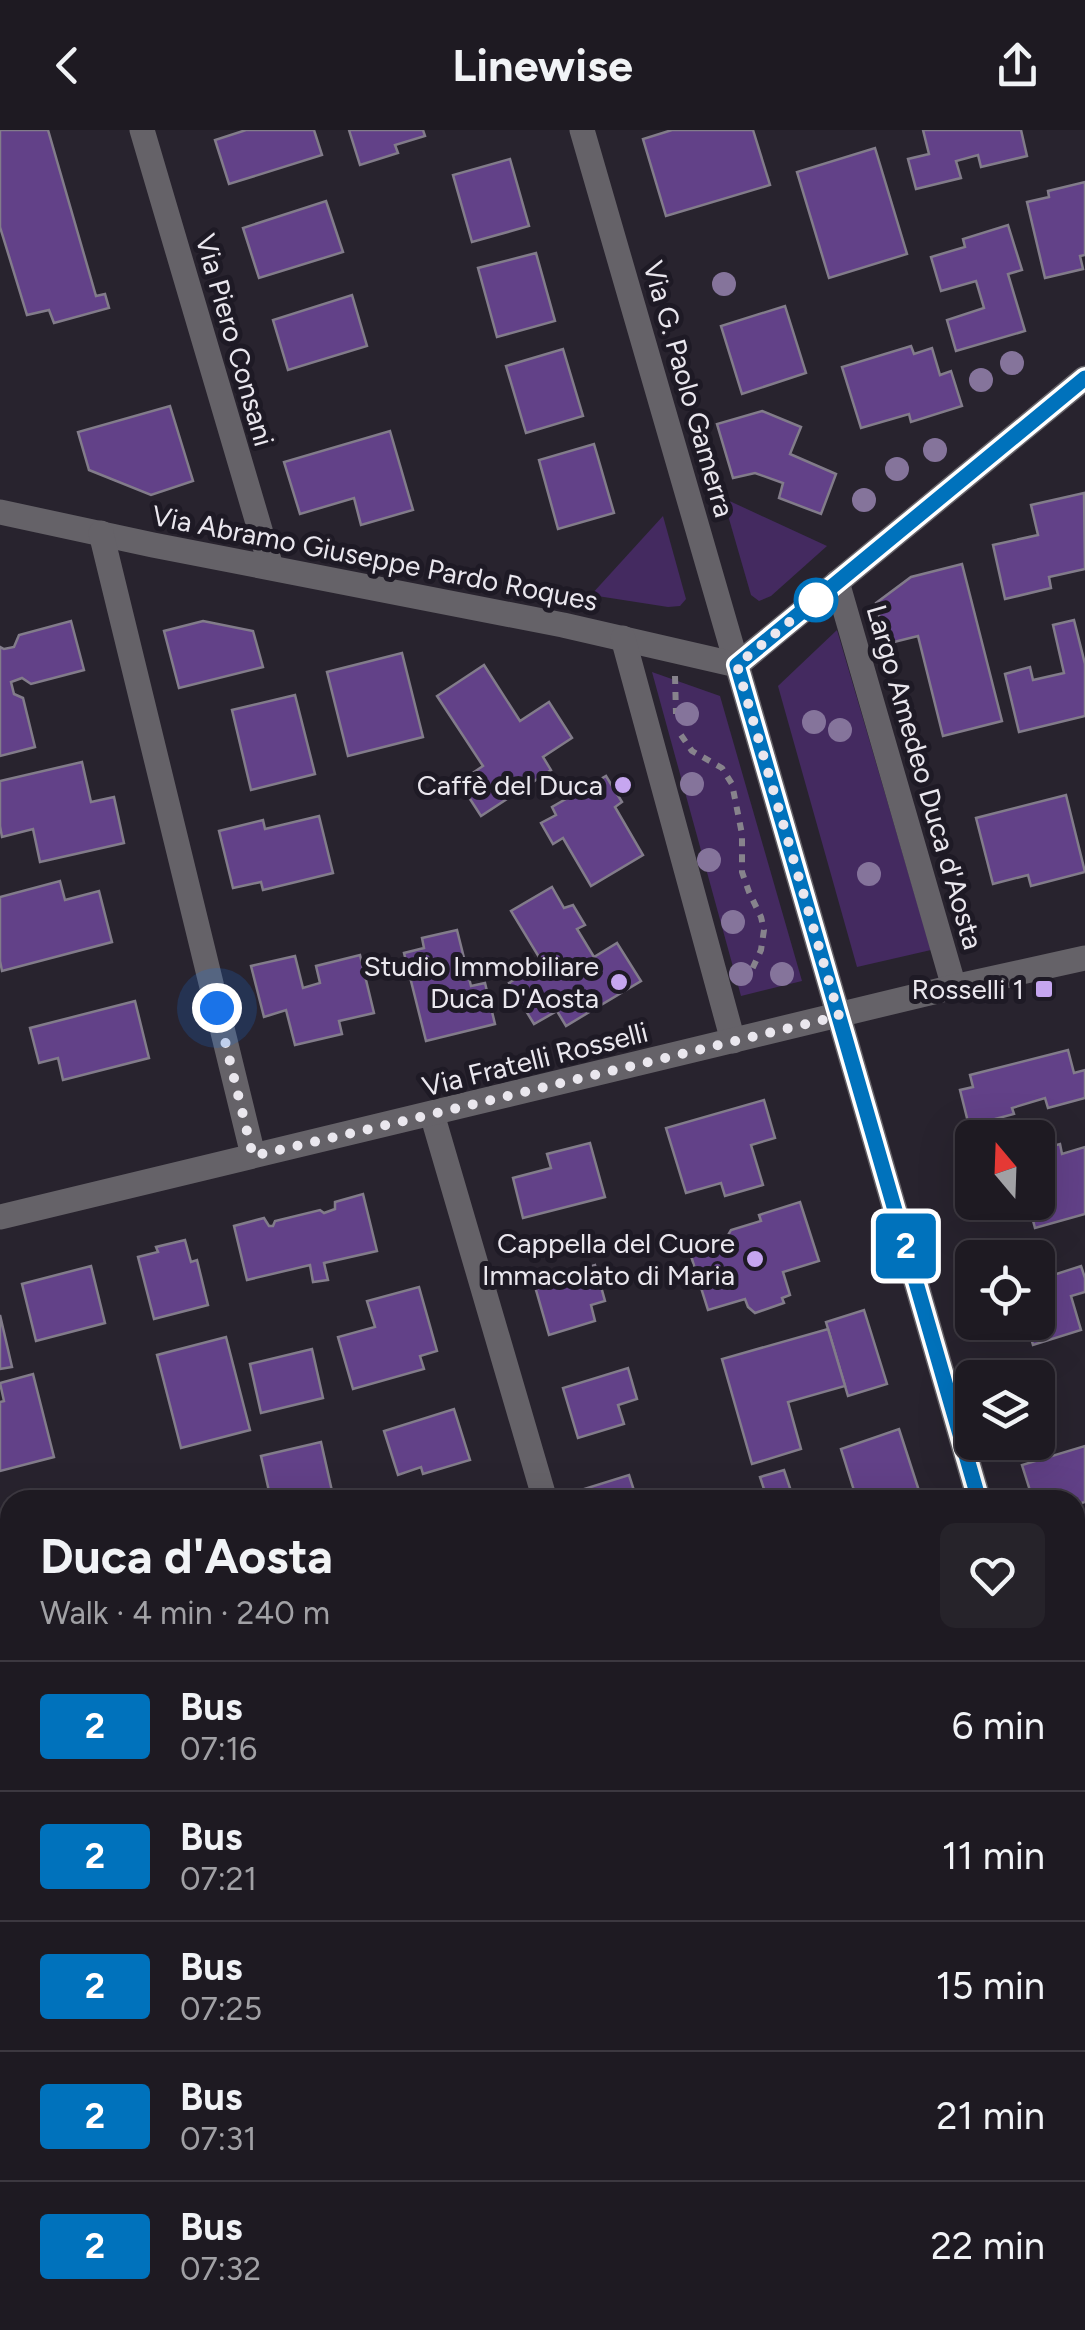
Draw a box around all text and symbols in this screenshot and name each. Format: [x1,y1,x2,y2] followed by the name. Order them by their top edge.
[40,38,95,93] icon: back
[452,38,633,92] text: Linewise
[990,38,1045,93] icon: share
[188,230,282,450] street label: Via Piero Consani
[636,257,742,521] street label: Via G. Paolo Gamerra
[149,498,601,618] street label: Via Abramo Giuseppe Pardo Roques
[795,579,837,621] unlabelled marker
[859,601,991,953] street label: Largo Amedeo Duca d'Aosta
[417,768,603,802] place label: Caffè del Duca
[612,774,634,796] marker: Caffè del Duca
[363,949,599,1015] place label: Studio Immobiliare Duca D'Aosta
[608,971,630,993] marker: Studio Immobiliare Duca D'Aosta
[912,972,1024,1006] place label: Rosselli 1
[1033,978,1055,1000] marker: Rosselli 1
[192,983,242,1033] your location
[419,1015,651,1103] street label: Via Fratelli Rosselli
[955,1120,1055,1220] north arrow
[955,1120,1055,1460] map controls
[874,1214,938,1278] line badge: 2
[896,1225,916,1267] text: 2
[482,1226,735,1292] place label: Cappella del Cuore Immacolato di Maria
[955,1240,1055,1340] button: locate
[744,1248,766,1270] marker: Cappella del Cuore Immacolato di Maria
[955,1360,1055,1460] button: layers
[940,1523,1045,1628] button: heart
[40,1527,333,1585] text: Duca d'Aosta
[40,1594,330,1632] text: Walk · 4 min · 240 m
[180,1684,243,1730] text: Bus
[952,1703,1045,1749] text: 6 min
[85,1705,105,1747] text: 2
[180,1730,257,1768] text: 07:16
[180,1814,243,1860] text: Bus
[942,1833,1045,1879] text: 11 min
[85,1835,105,1877] text: 2
[180,1860,257,1898] text: 07:21
[180,1944,243,1990] text: Bus
[936,1963,1045,2009] text: 15 min
[85,1965,105,2007] text: 2
[180,1990,262,2028] text: 07:25
[180,2074,243,2120] text: Bus
[936,2093,1045,2139] text: 21 min
[85,2095,105,2137] text: 2
[180,2120,256,2158] text: 07:31
[180,2204,243,2250] text: Bus
[931,2223,1045,2269] text: 22 min
[85,2225,105,2267] text: 2
[180,2250,261,2288] text: 07:32

